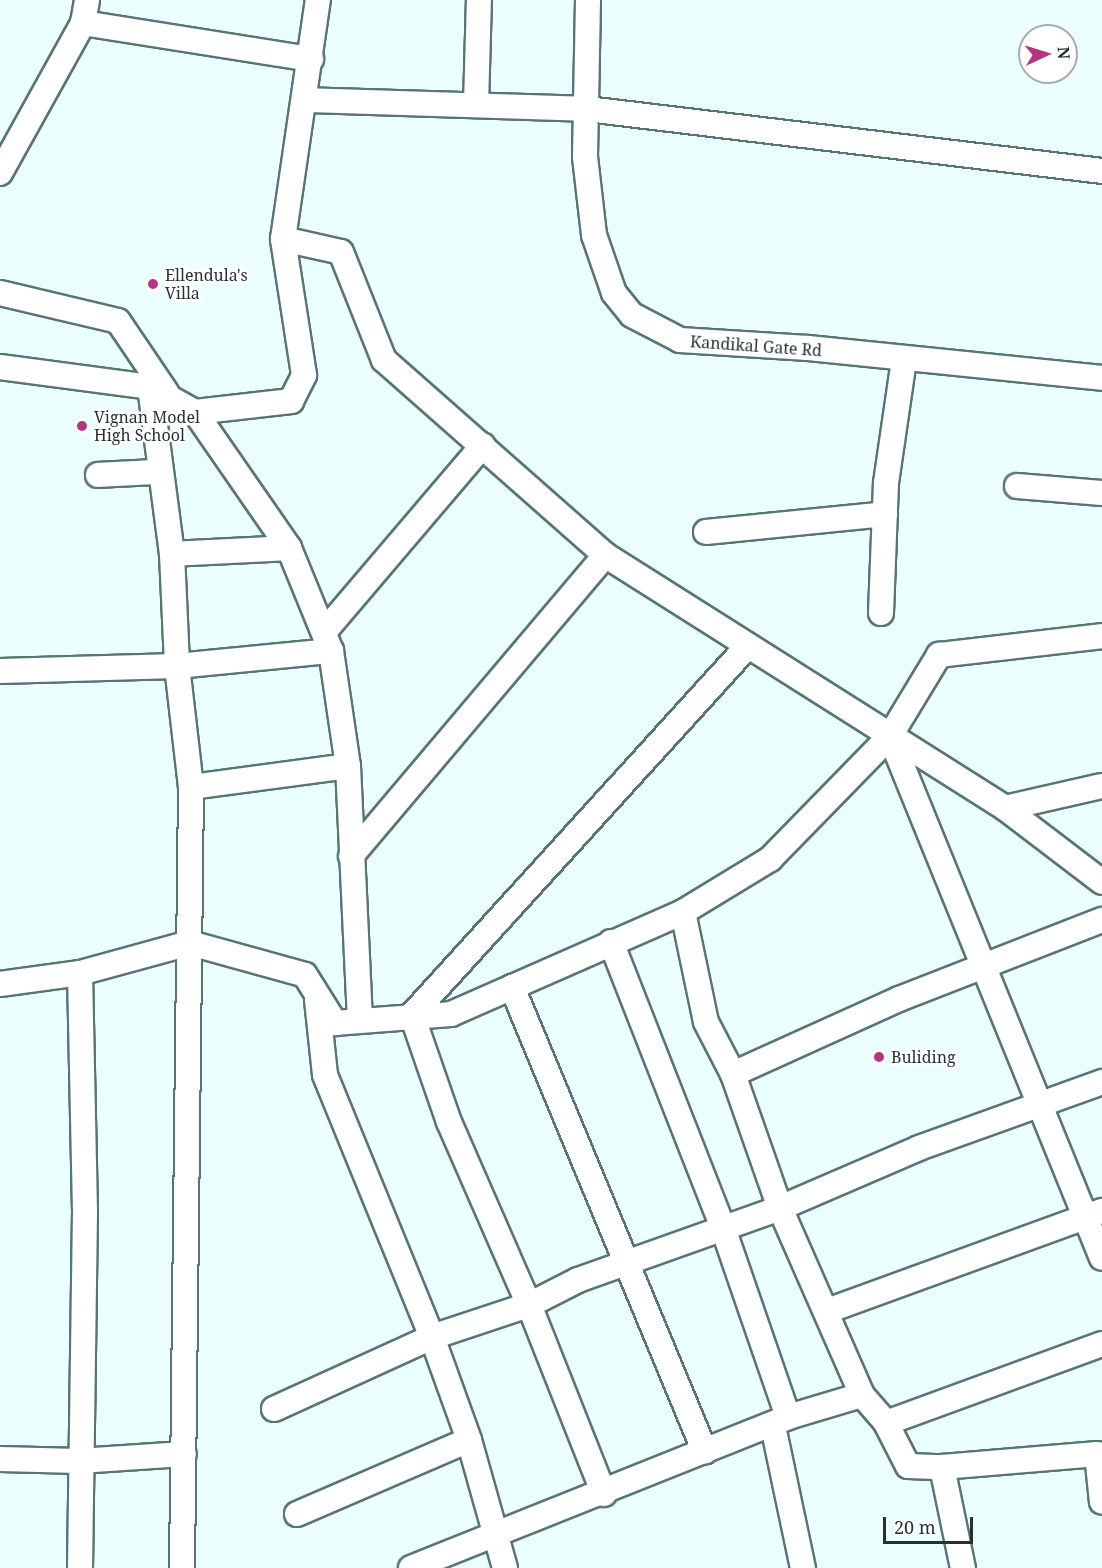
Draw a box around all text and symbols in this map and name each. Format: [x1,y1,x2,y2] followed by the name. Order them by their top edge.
[1018,24,1078,84] north arrow
[1053,46,1075,60] text: N
[165,265,248,303] place label: Ellendula's Villa
[146,277,160,291] marker: Ellendula's Villa
[689,332,823,360] street label: Kandikal Gate Rd
[94,407,200,445] place label: Vignan Model High School
[75,419,89,433] marker: Vignan Model High School
[891,1047,956,1067] place label: Buliding
[872,1050,886,1064] marker: Buliding
[886,1505,976,1543] scale bar
[894,1515,936,1539] text: 20 m

